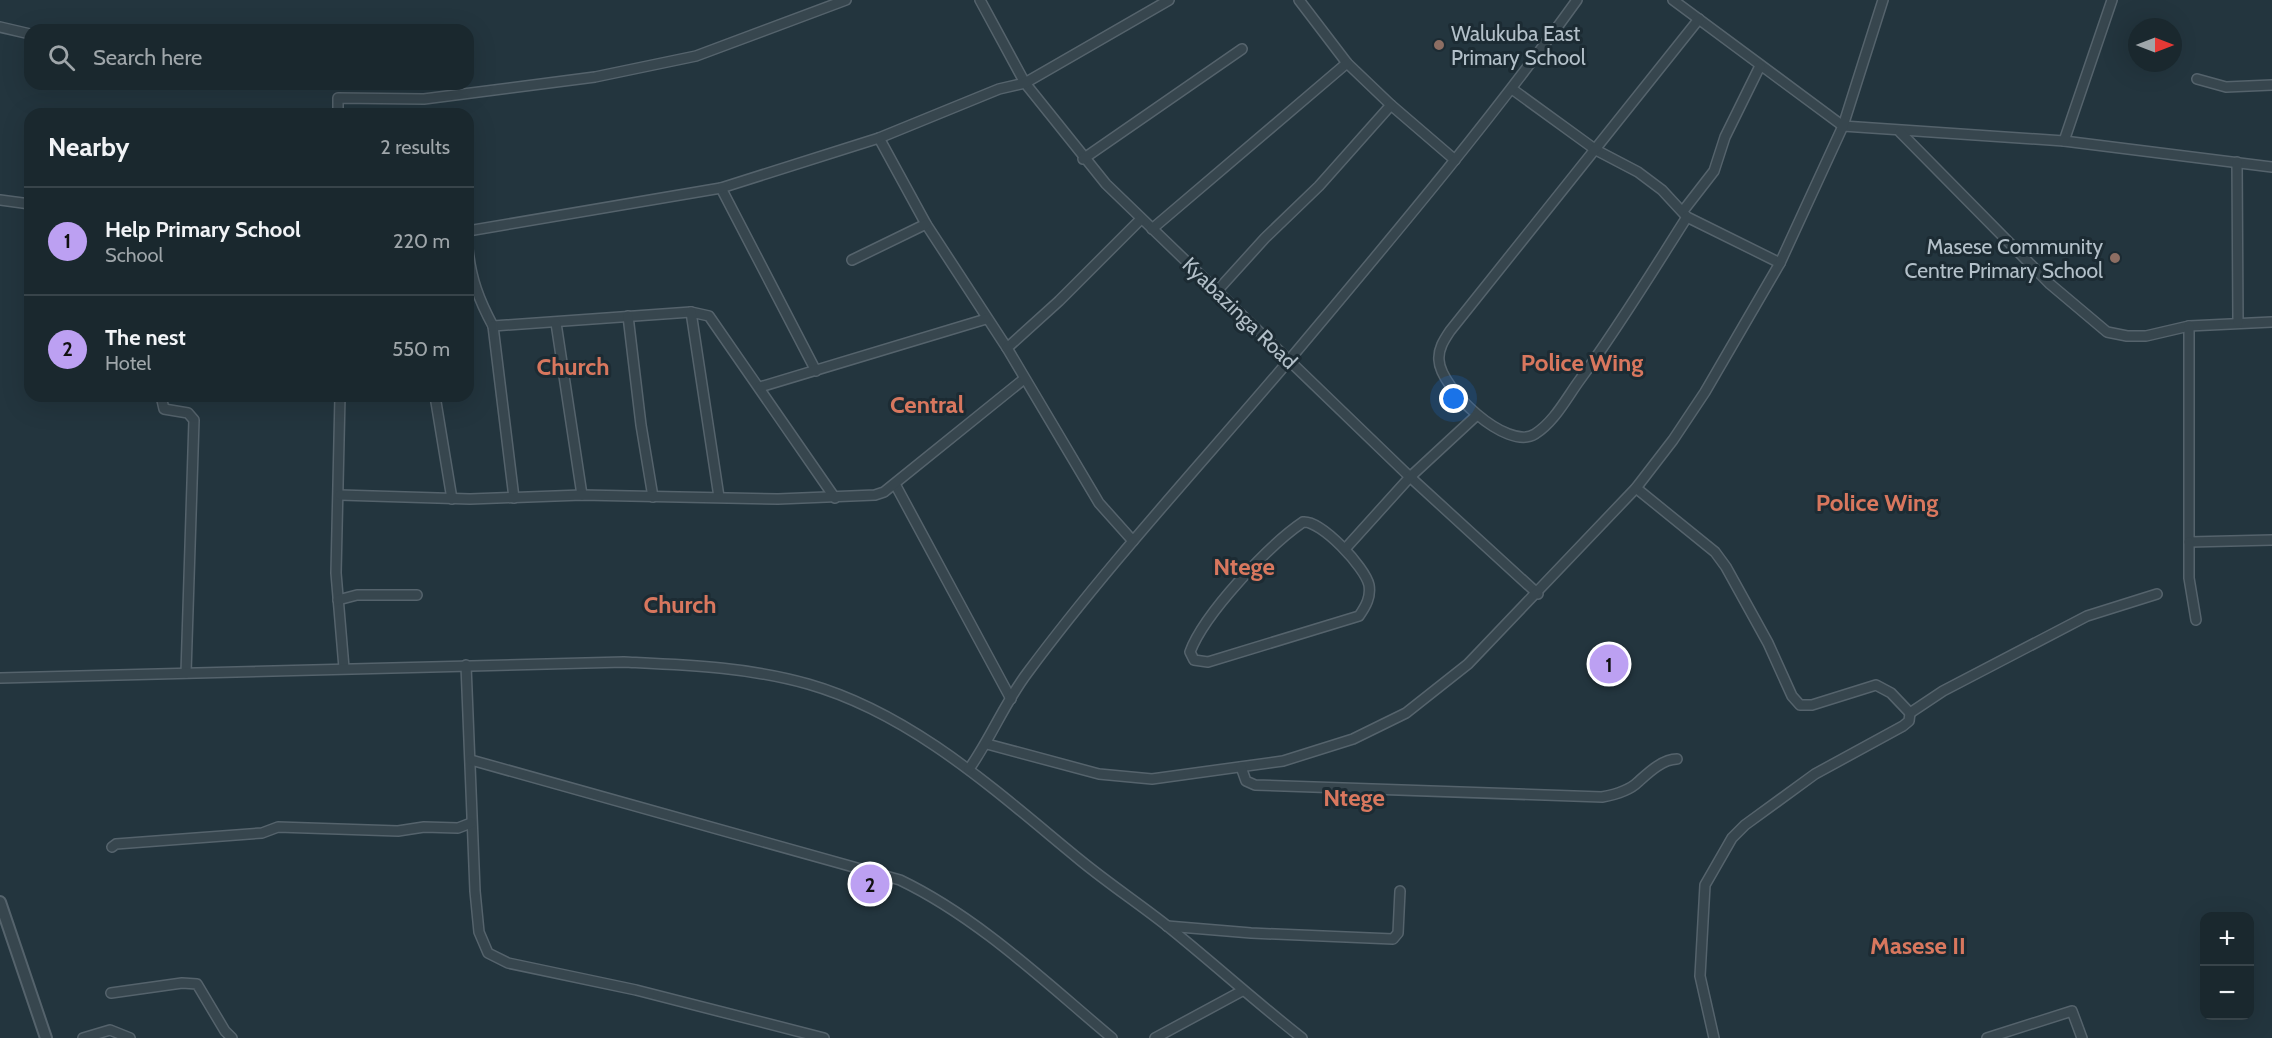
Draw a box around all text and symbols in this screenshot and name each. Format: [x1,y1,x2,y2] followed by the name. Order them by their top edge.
[2128,18,2182,72] north arrow
[1451,21,1586,70] place label: Walukuba East Primary School
[24,24,474,90] search box
[1432,38,1446,52] marker: Walukuba East Primary School
[45,41,78,74] icon: search
[93,44,202,71] text: Search here
[48,131,129,163] text: Nearby
[380,135,450,159] text: 2 results
[105,216,301,243] text: Help Primary School
[64,229,71,253] text: 1
[393,229,450,253] text: 220 m
[1904,234,2103,283] place label: Masese Community Centre Primary School
[105,243,163,267] text: School
[2108,251,2122,265] marker: Masese Community Centre Primary School
[1177,252,1303,374] street label: Kyabazinga Road
[105,324,186,351] text: The nest
[62,337,73,361] text: 2
[392,337,450,361] text: 550 m
[1521,348,1643,377] district label: Police Wing
[105,351,151,375] text: Hotel
[537,352,609,381] district label: Church
[1439,384,1468,413] your location
[890,390,964,419] district label: Central
[1816,488,1938,517] district label: Police Wing
[1213,552,1275,581] district label: Ntege
[644,590,716,619] district label: Church
[1590,642,1628,686] pin: 1
[1323,783,1385,812] district label: Ntege
[850,862,890,906] pin: 2
[2200,912,2254,1020] map controls
[2200,912,2254,966] button: +
[1870,931,1966,960] district label: Masese II
[2200,966,2254,1020] button: −

